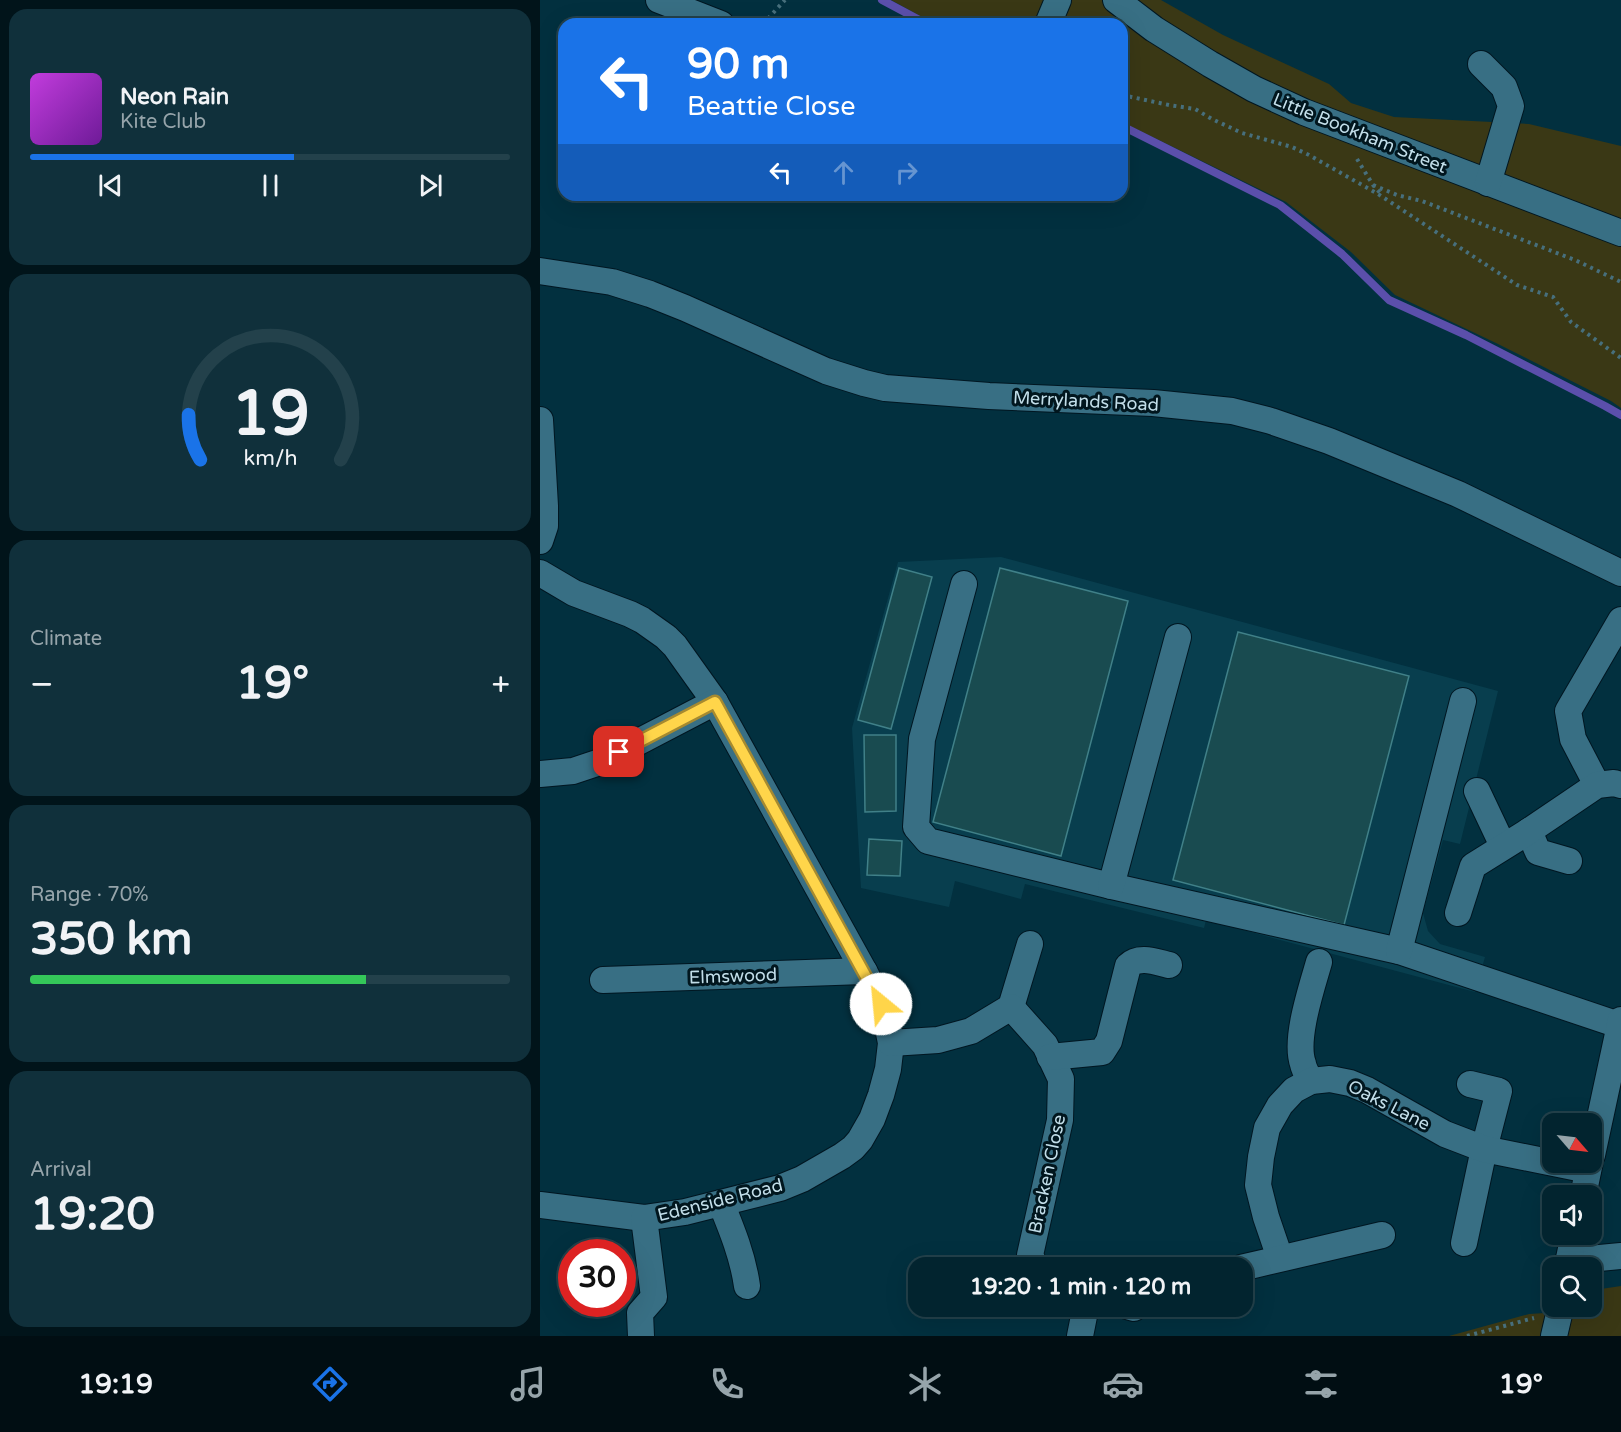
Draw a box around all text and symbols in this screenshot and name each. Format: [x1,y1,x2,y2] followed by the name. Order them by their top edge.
[687,39,789,90] text: 90 m
[588,42,666,120] icon: left
[120,84,229,110] text: Neon Rain
[1270,88,1450,178] street label: Little Bookham Street
[687,90,856,123] text: Beattie Close
[120,110,206,134] text: Kite Club
[764,156,797,189] icon: left
[827,156,860,189] icon: ahead
[890,156,923,189] icon: right
[94,169,127,202] icon: previous
[254,169,287,202] icon: pause
[414,169,447,202] icon: next
[231,377,309,452] text: 19
[1012,386,1160,416] street label: Merrylands Road
[243,445,297,471] text: km/h
[30,627,102,651] text: Climate
[236,657,309,711] text: 19°
[30,665,54,704] text: −
[491,665,510,704] text: +
[593,726,644,777] pin
[602,735,635,768] icon: arrive
[30,883,149,907] text: Range · 70%
[30,913,192,967] text: 350 km
[688,963,778,989] street label: Elmswood
[849,972,913,1036] position arrow
[1344,1075,1434,1135] street label: Oaks Lane
[1024,1112,1070,1236] street label: Bracken Close
[1542,1113,1602,1173] north arrow
[1542,1113,1602,1317] map controls
[30,1158,92,1182] text: Arrival
[655,1174,785,1226] street label: Edenside Road
[1542,1185,1602,1245] button: sound
[30,1188,155,1242] text: 19:20
[558,1239,636,1317] speed limit sign: 30
[1542,1257,1602,1317] button: search
[970,1274,1191,1300] text: 19:20 · 1 min · 120 m
[309,1363,351,1405] icon: directions
[507,1363,549,1405] icon: music
[706,1363,748,1405] icon: phone
[904,1363,946,1405] icon: climate
[1102,1363,1144,1405] icon: car
[1300,1363,1342,1405] icon: filters
[78,1368,153,1401] text: 19:19
[1499,1368,1543,1401] text: 19°

